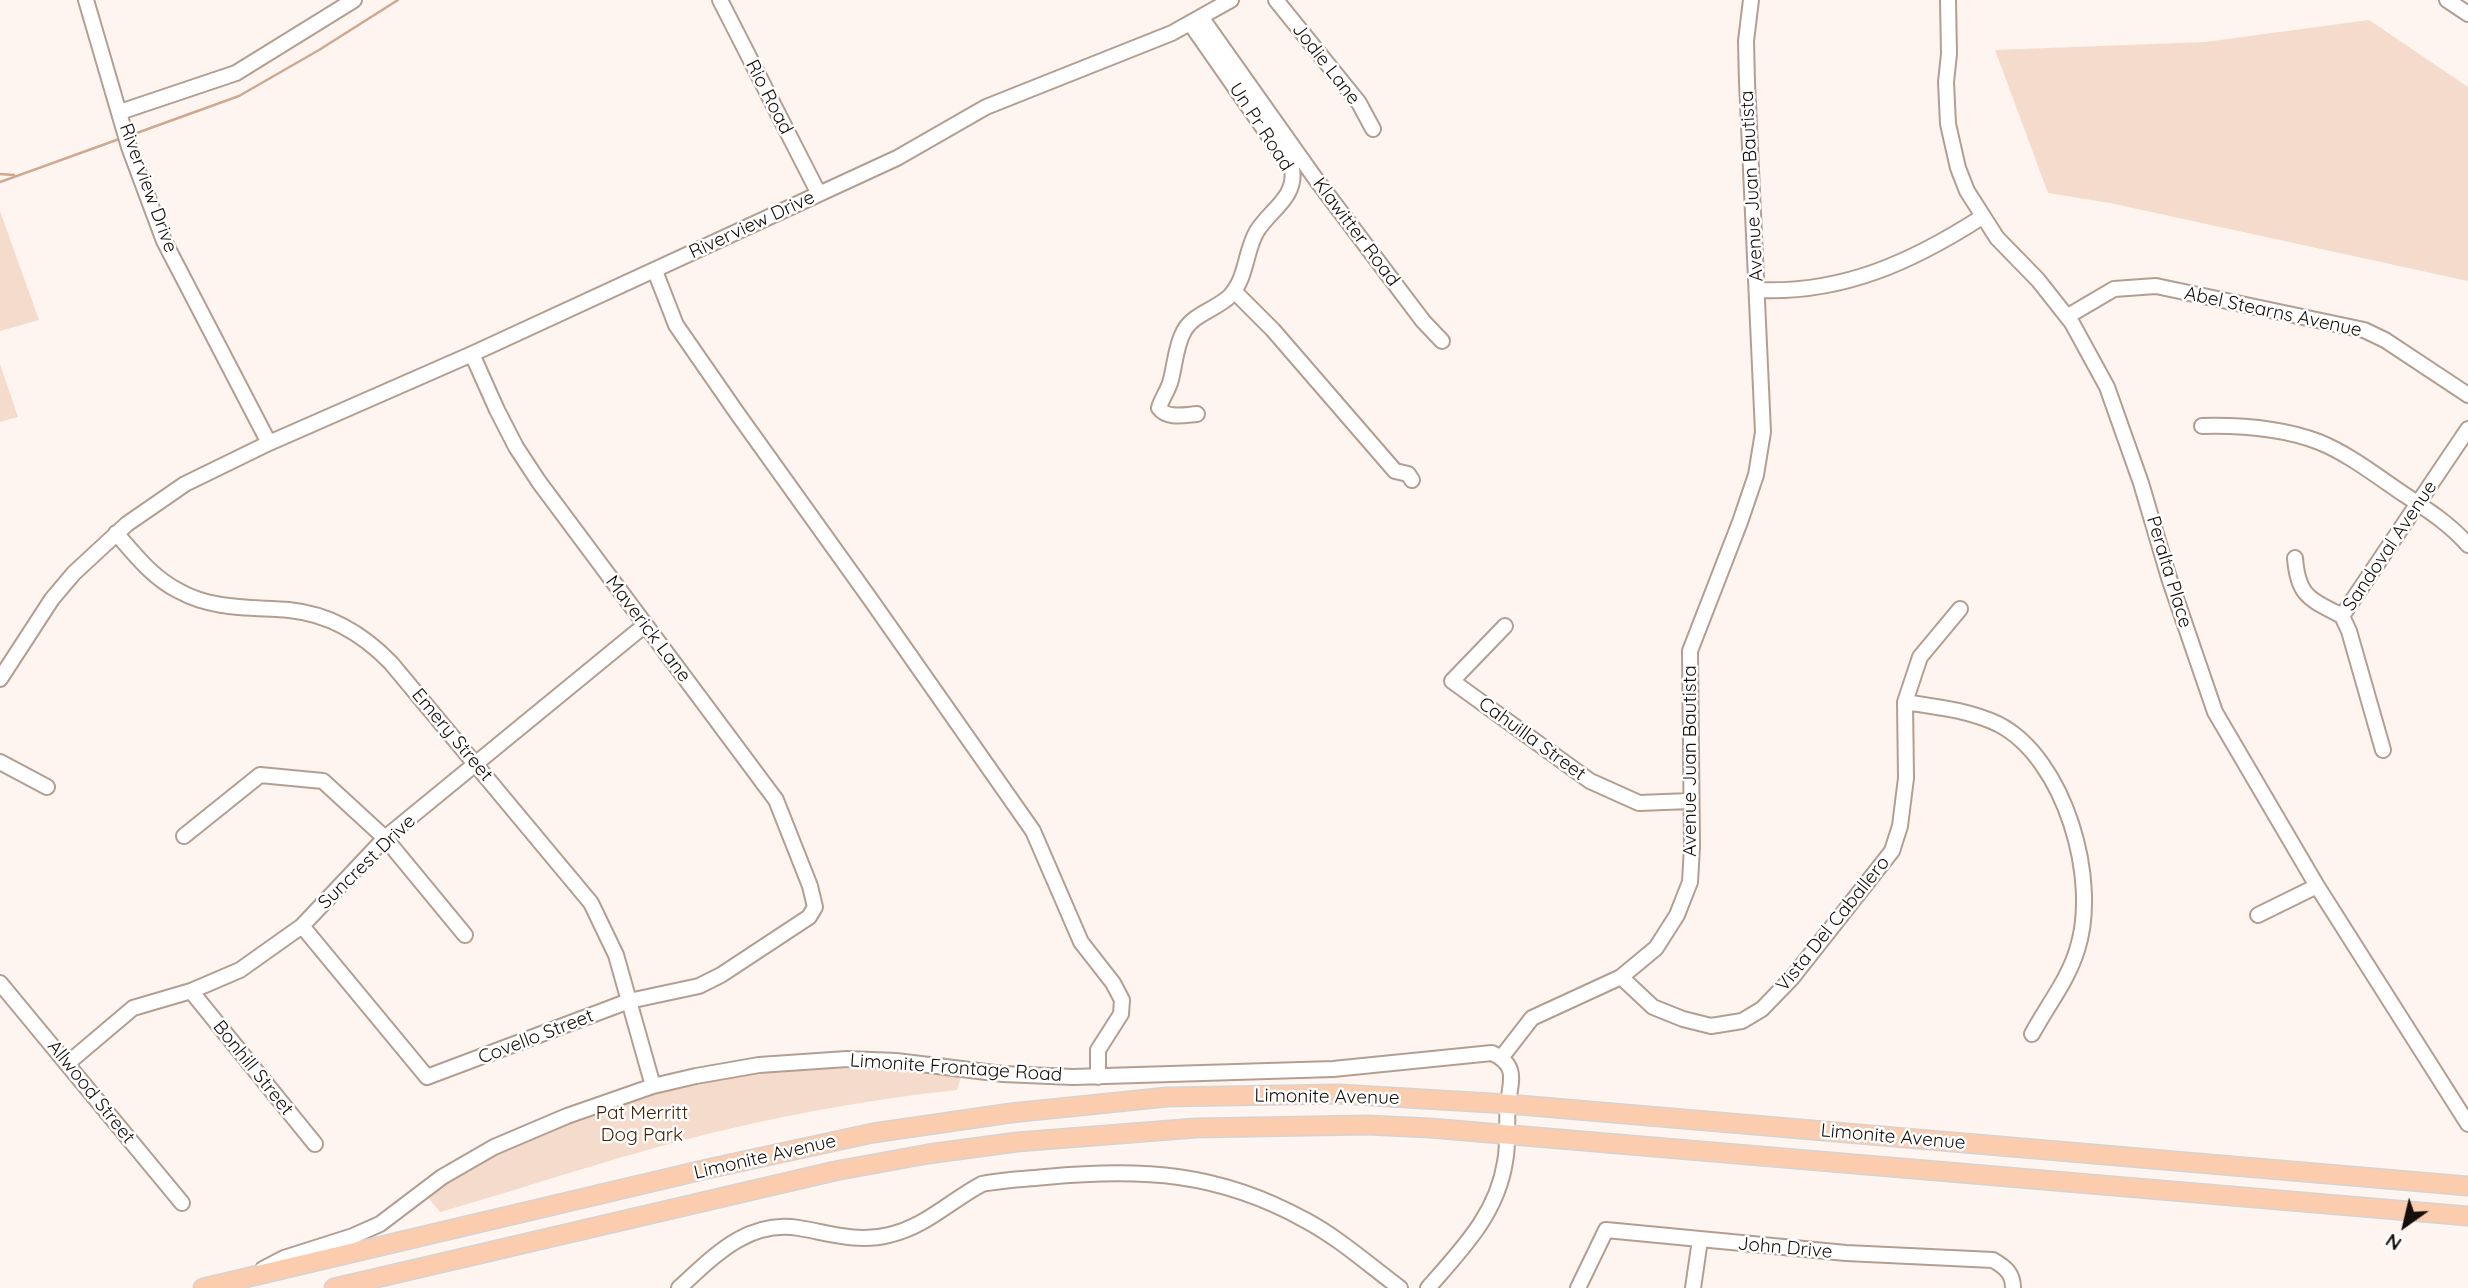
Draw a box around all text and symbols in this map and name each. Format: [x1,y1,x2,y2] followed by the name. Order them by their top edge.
[1287,19,1365,109] street label: Jodie Lane
[741,56,797,138] street label: Rio Road
[1224,79,1298,175] street label: Un Pr Road
[1736,90,1768,282] street label: Avenue Juan Bautista
[114,120,182,256] street label: Riverview Drive
[1308,173,1404,291] street label: Klawitter Road
[686,186,818,264] street label: Riverview Drive
[2182,282,2364,342] street label: Abel Stearns Avenue
[2338,477,2442,615] street label: Sandoval Avenue
[2141,513,2197,631] street label: Peralta Place
[600,571,696,687] street label: Maverick Lane
[1679,665,1701,857] street label: Avenue Juan Bautista
[407,684,497,786] street label: Emery Street
[1474,692,1590,786] street label: Cahuilla Street
[314,810,420,914] street label: Suncrest Drive
[1771,852,1895,996] street label: Vista Del Caballero
[475,1005,597,1069] street label: Covello Street
[208,1016,298,1120] street label: Bonhill Street
[42,1036,140,1148] street label: Allwood Street
[849,1049,1063,1087] street label: Limonite Frontage Road
[1254,1084,1400,1110] street label: Limonite Avenue
[596,1102,688,1146] park label: Pat Merritt Dog Park
[1820,1119,1966,1155] street label: Limonite Avenue
[692,1130,838,1184] street label: Limonite Avenue
[2370,1190,2440,1260] north arrow
[2381,1229,2406,1256] text: N
[1737,1233,1833,1263] street label: John Drive

